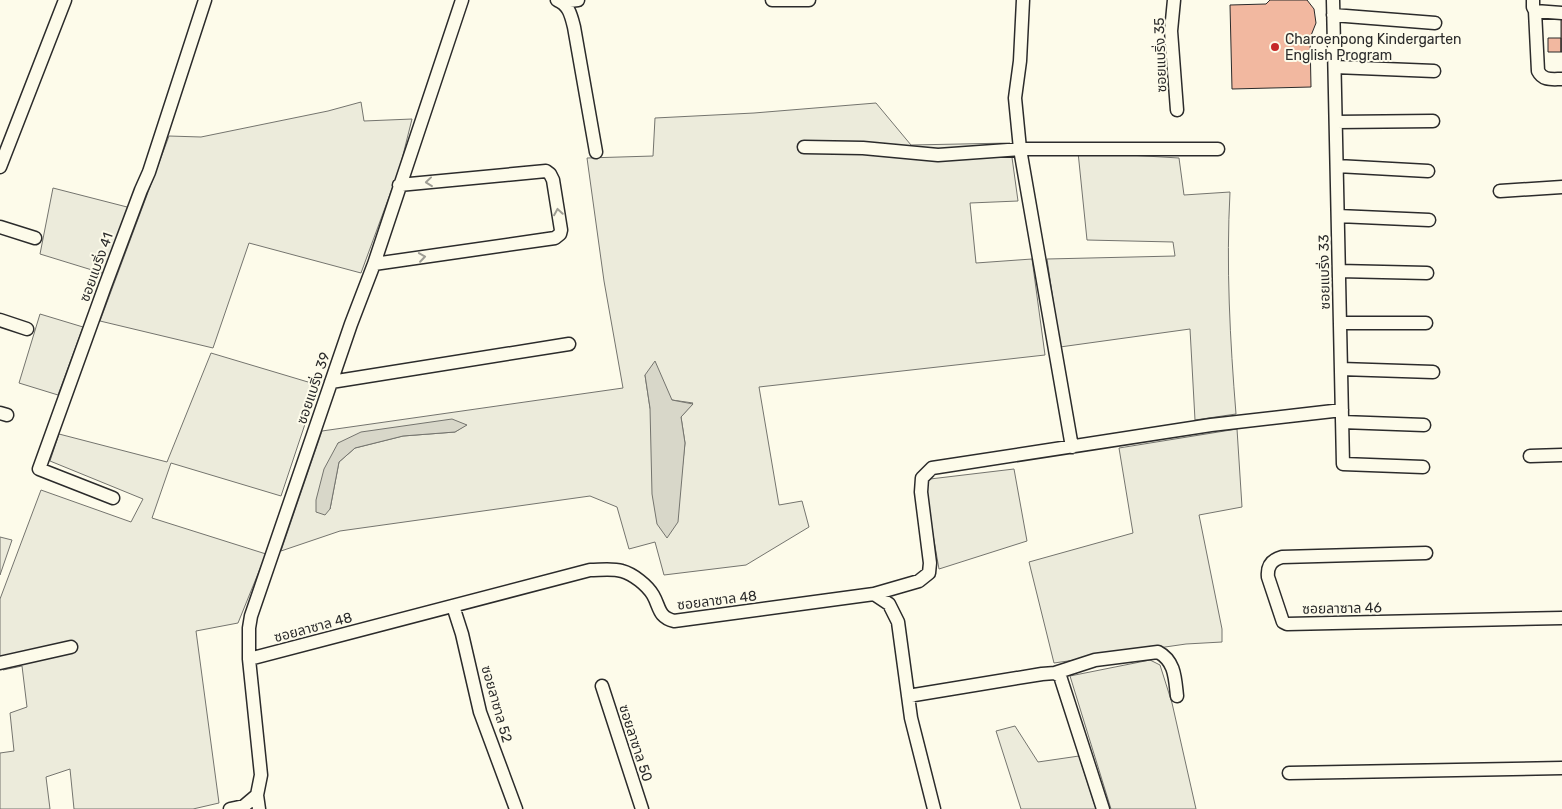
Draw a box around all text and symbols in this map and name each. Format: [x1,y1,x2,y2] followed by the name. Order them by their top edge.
[1150,17,1170,93] street label: ซอยแบริ่ง 35
[1285,31,1462,64] place label: Charoenpong Kindergarten English Program
[1269,41,1281,53] marker: Charoenpong Kindergarten English Program
[425,176,433,187] one-way arrow
[554,208,564,217] one-way arrow
[75,230,117,304] street label: ซอยแบริ่ง 41
[1314,234,1334,310] street label: ซอยแบริ่ง 33
[419,252,427,263] one-way arrow
[292,350,334,426] street label: ซอยแบริ่ง 39
[676,587,758,614] street label: ซอยลาซาล 48
[1302,599,1382,618] street label: ซอยลาซาล 46
[272,609,354,646] street label: ซอยลาซาล 48
[477,664,516,745] street label: ซอยลาซาล 52
[615,703,656,784] street label: ซอยลาซาล 50

